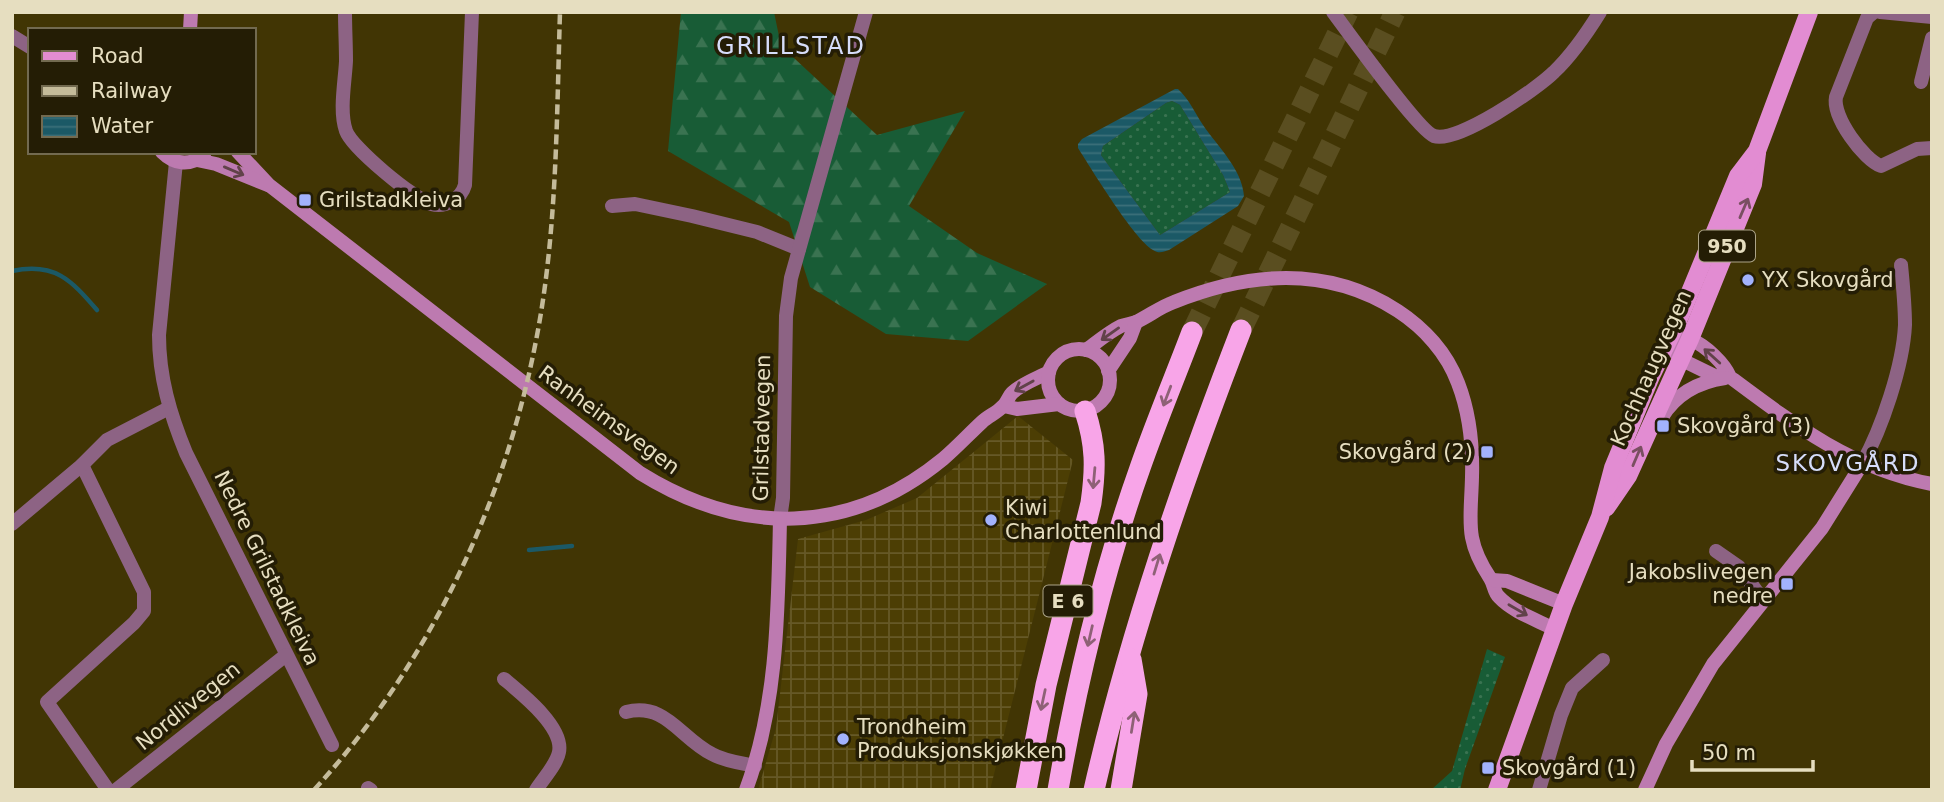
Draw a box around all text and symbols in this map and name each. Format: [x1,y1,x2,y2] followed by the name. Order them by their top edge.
[28,28,256,154] legend
[716,32,866,60] district label: GRILLSTAD
[91,44,144,68] text: Road
[91,79,172,103] text: Railway
[91,114,153,138] text: Water
[222,165,244,178] one-way arrow
[319,188,463,212] place label: Grilstadkleiva
[297,192,313,208] marker: Grilstadkleiva
[1738,197,1751,219] one-way arrow
[1699,230,1755,262] road number: 950
[1761,267,1894,292] place label: YX Skovgård
[1740,272,1756,288] marker: YX Skovgård
[1606,286,1696,450] street label: Kochhaugvegen
[1101,327,1120,341] one-way arrow
[1703,348,1721,364] one-way arrow
[749,354,775,502] street label: Grilstadvegen
[534,361,684,479] street label: Ranheimsvegen
[1014,379,1034,393] one-way arrow
[1160,385,1173,406] one-way arrow
[1677,413,1811,438] place label: Skovgård (3)
[1655,418,1671,434] marker: Skovgård (3)
[1339,439,1473,464] place label: Skovgård (2)
[1479,444,1495,460] marker: Skovgård (2)
[1631,446,1644,467] one-way arrow
[1775,449,1921,476] district label: SKOVGÅRD
[1087,466,1100,489] one-way arrow
[209,467,325,669] street label: Nedre Grilstadkleiva
[1005,496,1162,544] place label: Kiwi Charlottenlund
[983,512,999,528] marker: Kiwi Charlottenlund
[1151,554,1164,576] one-way arrow
[1627,560,1773,608] place label: Jakobslivegen nedre
[1779,576,1795,592] marker: Jakobslivegen nedre
[1044,586,1092,616] road number: E 6
[1507,603,1527,617] one-way arrow
[1083,624,1096,646] one-way arrow
[131,657,245,755] street label: Nordlivegen
[1035,688,1049,711] one-way arrow
[1126,712,1140,734] one-way arrow
[856,715,1064,763] place label: Trondheim Produksjonskjøkken
[1692,728,1813,772] scale bar
[835,731,851,747] marker: Trondheim Produksjonskjøkken
[1702,741,1756,765] text: 50 m
[1502,755,1636,780] place label: Skovgård (1)
[1480,760,1496,776] marker: Skovgård (1)

